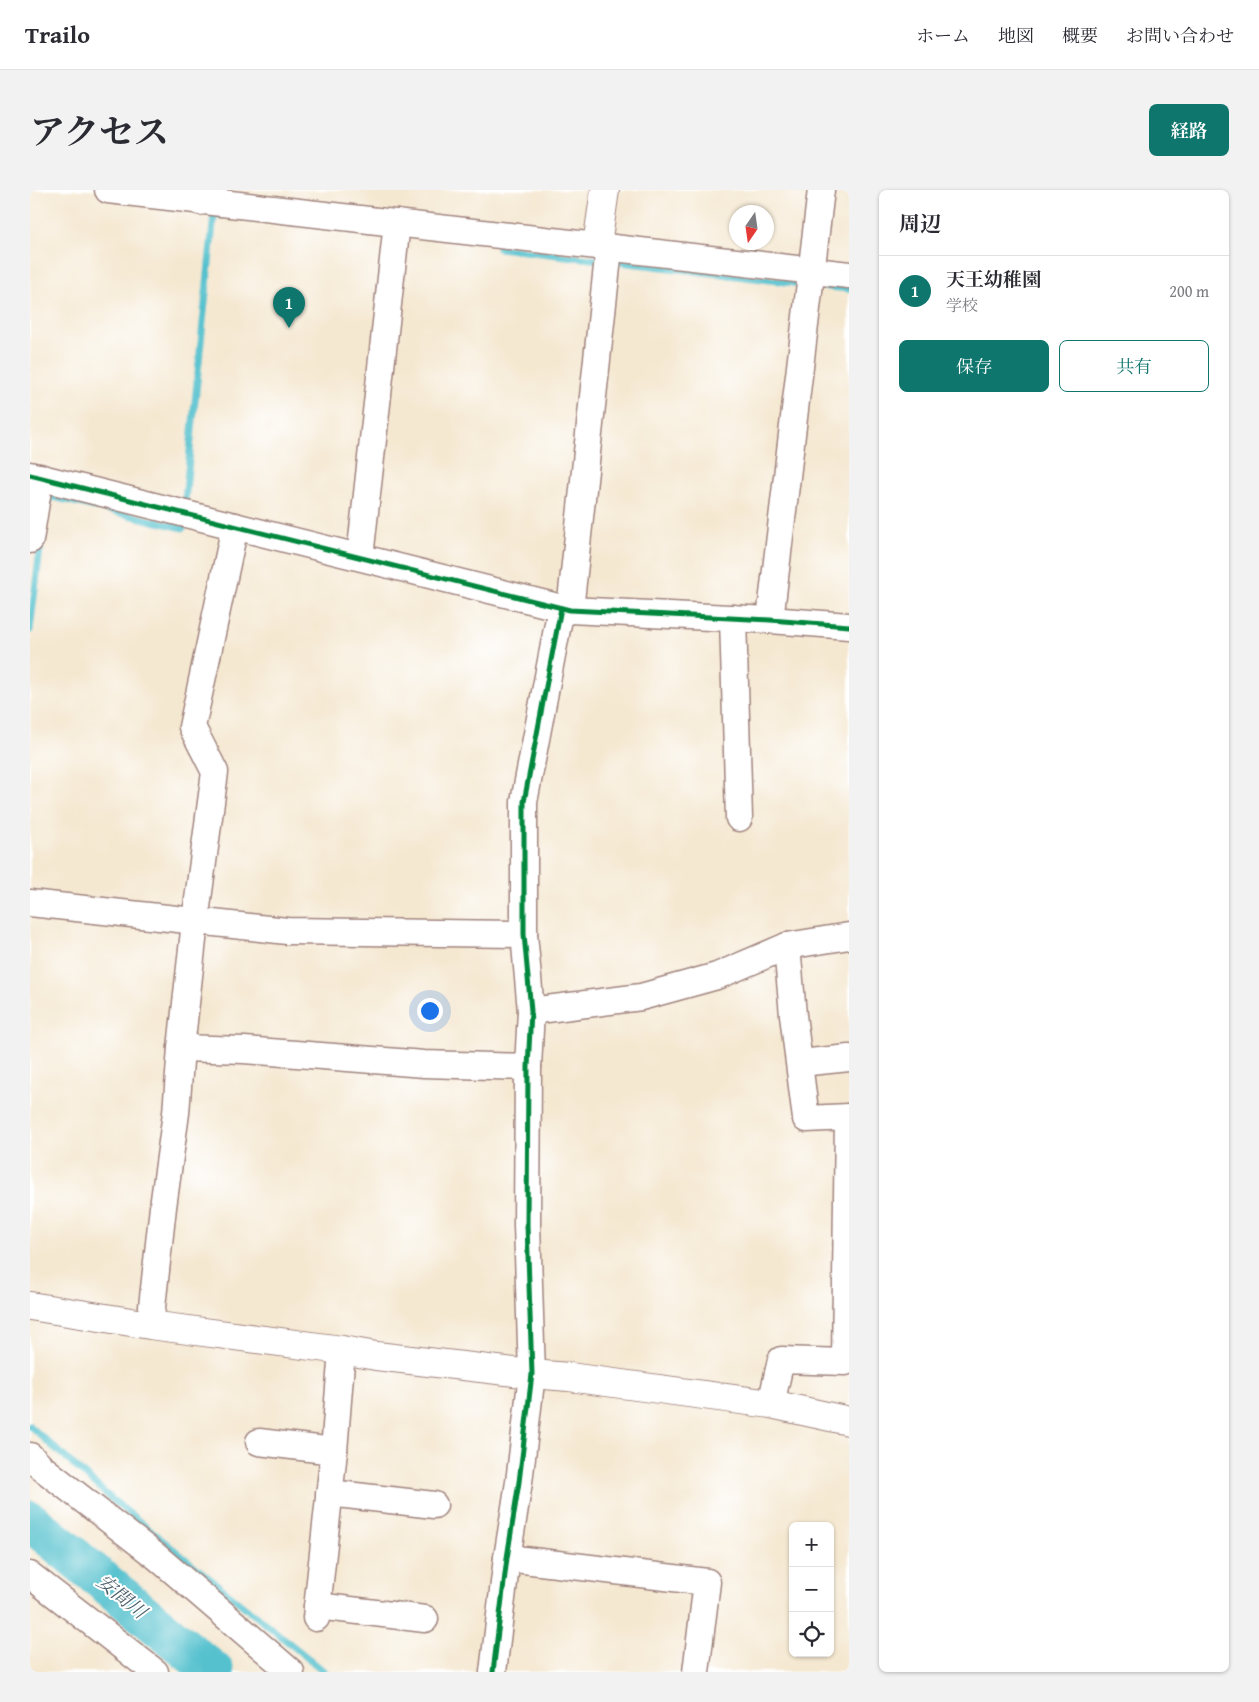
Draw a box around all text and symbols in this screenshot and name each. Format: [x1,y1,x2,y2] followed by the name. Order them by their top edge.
[25,17,90,52] text: Trailo
[916,22,970,49] text: ホーム
[998,22,1034,49] text: 地図
[1062,22,1098,49] text: 概要
[1126,22,1234,49] text: お問い合わせ
[1149,104,1229,156] button: 経路
[30,106,169,157] text: アクセス
[729,205,774,250] north arrow
[899,208,941,239] text: 周辺
[946,265,1041,293] text: 天王幼稚園
[911,279,919,303] text: 1
[1169,279,1209,303] text: 200 m
[273,287,305,328] pin: 1
[946,293,978,317] text: 学校
[899,340,1049,392] button: 保存
[1059,340,1209,392] button: 共有
[417,998,443,1024] your location
[789,1522,834,1657] map controls
[789,1522,834,1567] button: +
[91,1567,155,1626] water label: 安間川
[789,1567,834,1612] button: −
[789,1612,834,1657] button: locate

